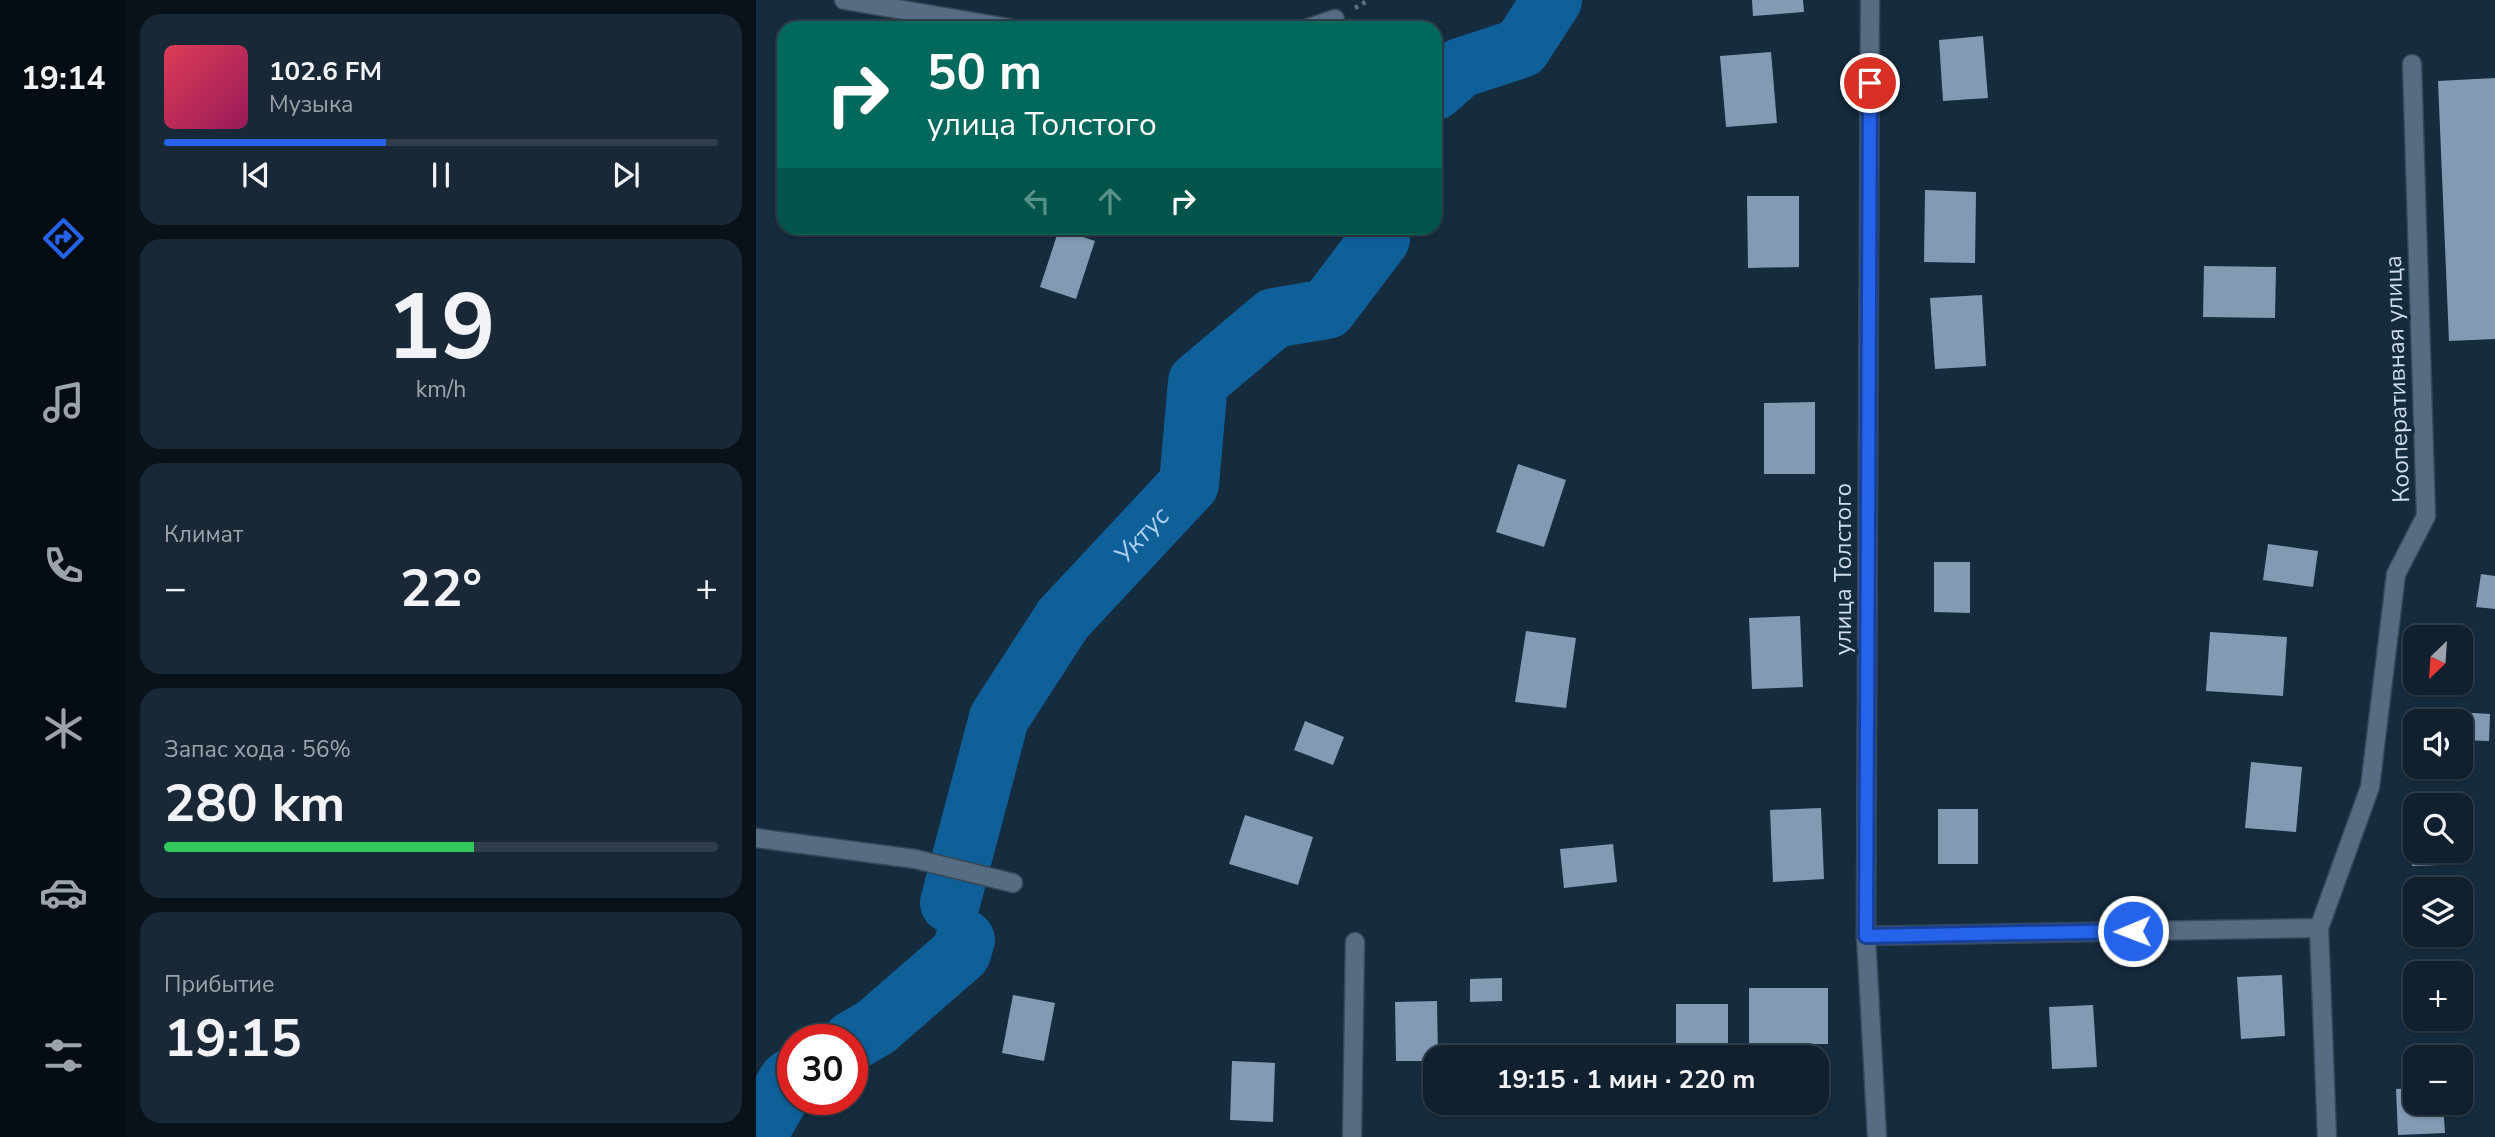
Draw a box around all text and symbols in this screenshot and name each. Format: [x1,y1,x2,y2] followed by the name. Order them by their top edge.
[927,39,1042,106] text: 50 m
[812,49,903,140] icon: right
[1840,53,1900,113] pin
[269,54,382,89] text: 102.6 FM
[21,57,105,100] text: 19:14
[1851,64,1889,102] icon: arrive
[269,89,353,120] text: Музыка
[927,103,1157,146] text: улица Толстого
[237,156,275,194] icon: previous
[422,156,460,194] icon: pause
[607,156,645,194] icon: next
[1018,182,1056,220] icon: left
[1091,182,1129,220] icon: ahead
[1164,182,1202,220] icon: right
[39,214,88,263] icon: directions
[2377,255,2417,503] street label: Кооперативная улица
[386,266,496,390] text: 19
[416,374,466,405] text: km/h
[39,378,88,427] icon: music
[1827,483,1859,655] street label: улица Толстого
[1106,499,1178,572] water label: Уктус
[164,519,243,550] text: Климат
[39,541,88,590] icon: phone
[400,553,482,624] text: 22°
[164,563,187,614] text: −
[695,563,718,614] text: +
[2403,625,2473,695] north arrow
[2403,625,2473,1115] map controls
[39,704,88,753] icon: climate
[2403,709,2473,779] button: sound
[164,734,351,765] text: Запас хода · 56%
[164,768,345,839] text: 280 km
[2403,793,2473,863] button: search
[39,868,88,917] icon: car
[2403,877,2473,947] button: layers
[2096,894,2170,968] position arrow
[2403,961,2473,1031] button: +
[164,969,274,1000] text: Прибытие
[164,1003,302,1074] text: 19:15
[777,1024,868,1115] speed limit sign: 30
[39,1031,88,1080] icon: filters
[2403,1045,2473,1115] button: −
[1497,1062,1755,1097] text: 19:15 · 1 мин · 220 m

